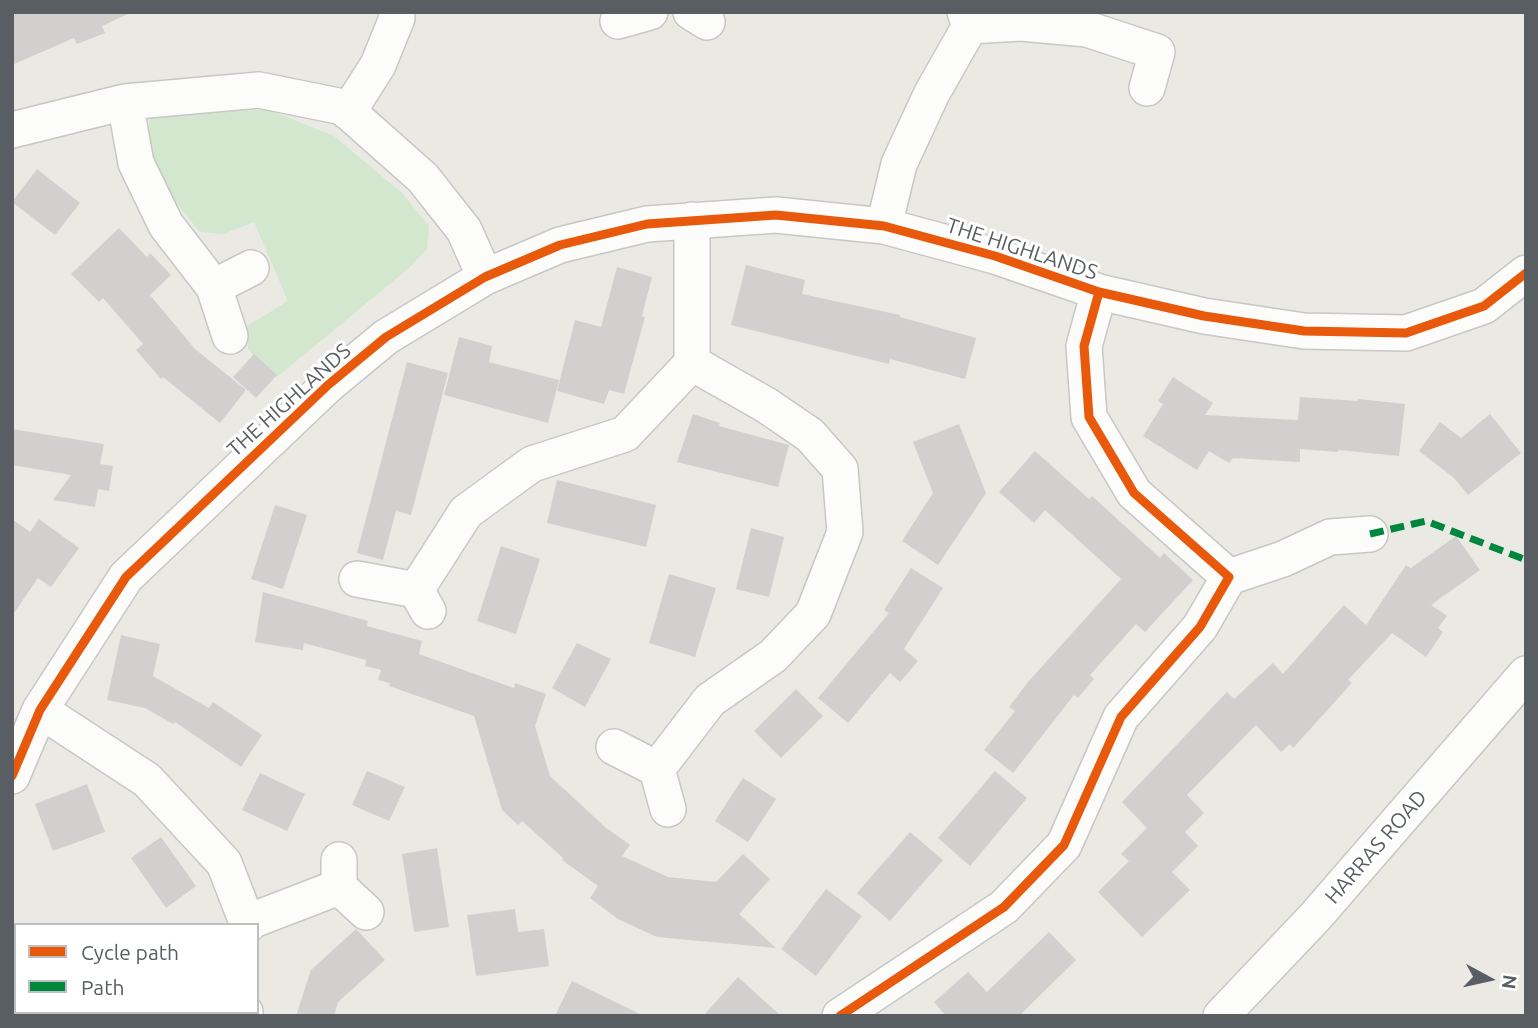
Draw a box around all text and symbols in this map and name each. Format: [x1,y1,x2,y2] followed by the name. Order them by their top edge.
[943,213,1101,285] street label: THE HIGHLANDS
[222,338,356,462] street label: THE HIGHLANDS
[1320,785,1432,909] street label: HARRAS ROAD
[14,923,259,1014] legend
[81,940,179,964] text: Cycle path
[1454,944,1524,1014] north arrow
[1498,973,1522,990] text: N
[81,975,124,999] text: Path

